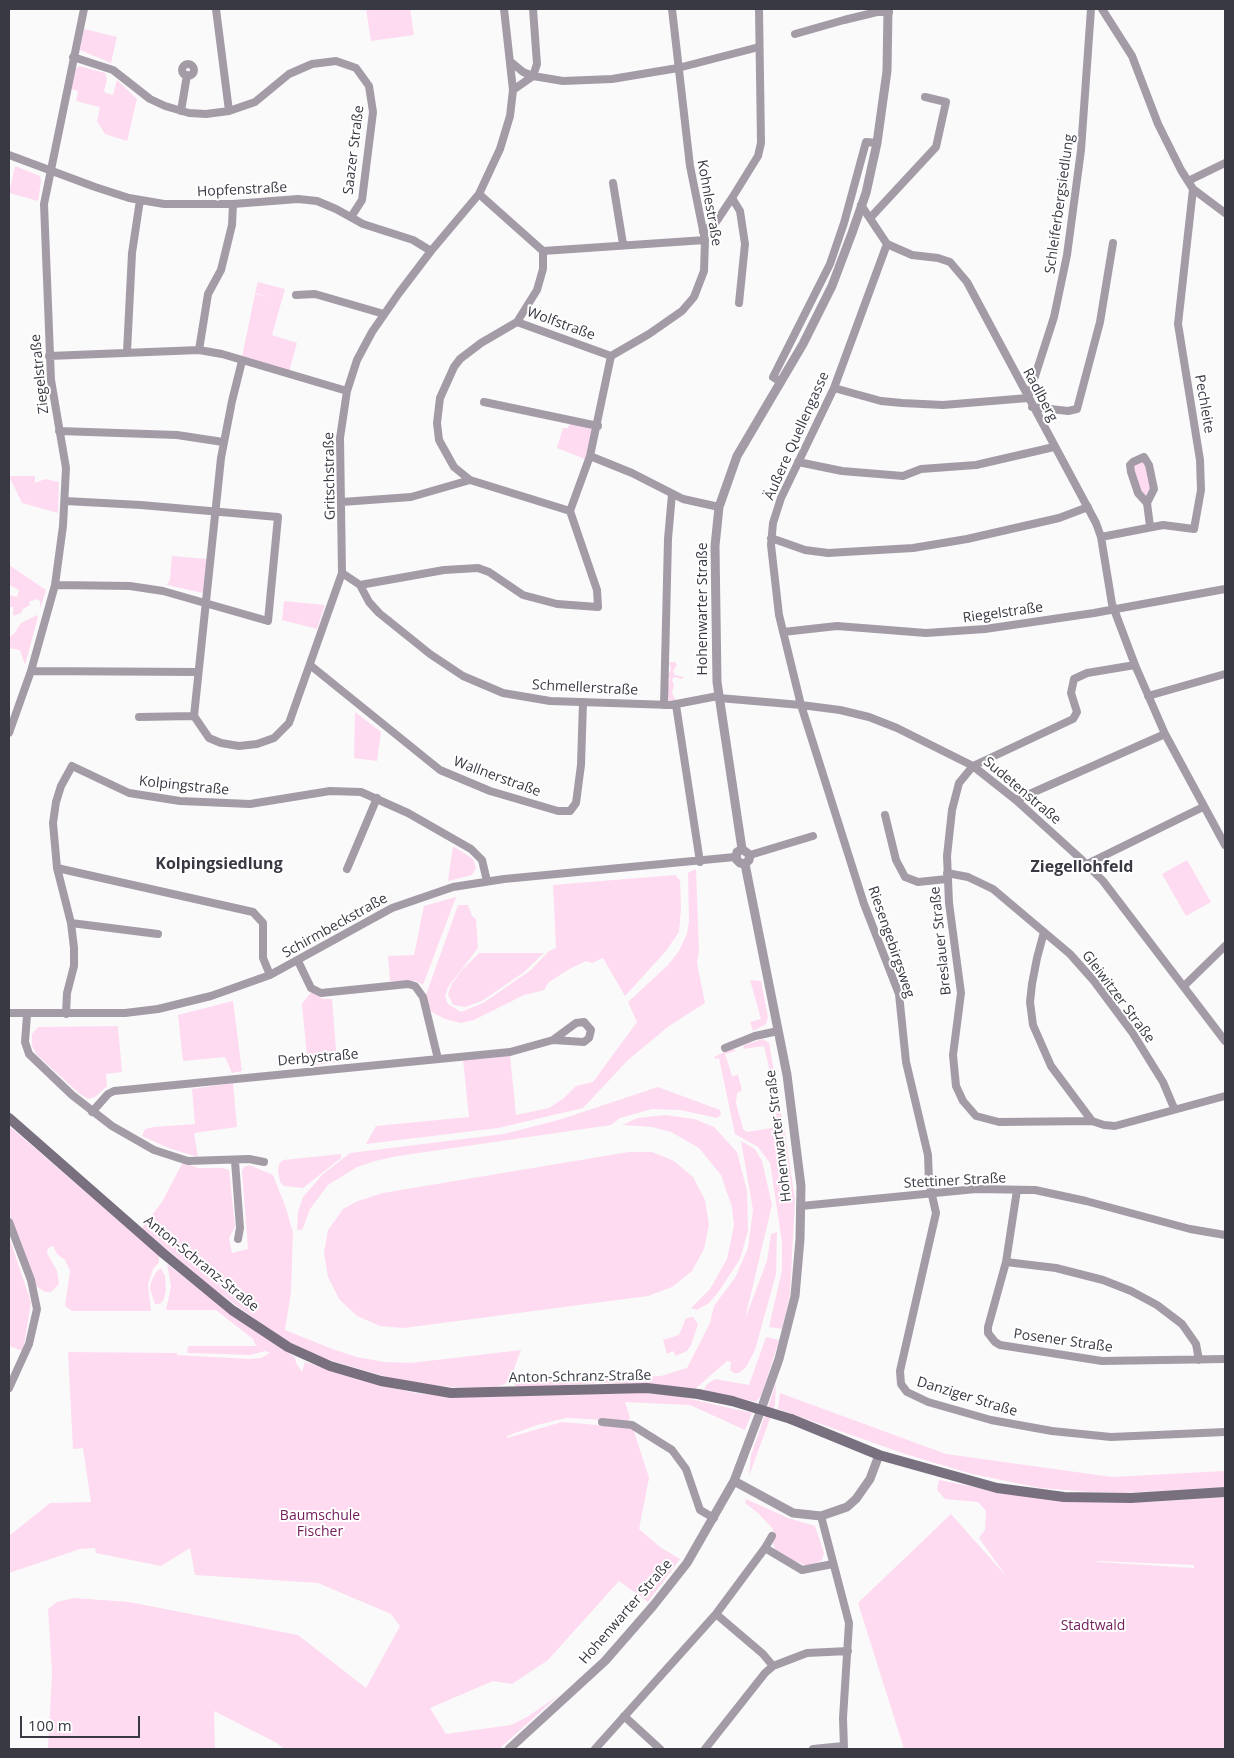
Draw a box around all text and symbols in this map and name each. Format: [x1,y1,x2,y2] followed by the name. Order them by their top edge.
[340,104,368,196] street label: Saazer Straße
[1042,133,1078,275] street label: Schleiferbergsiedlung
[693,159,725,247] street label: Kohnlestraße
[197,179,287,201] street label: Hopfenstraße
[525,304,597,344] street label: Wolfstraße
[27,333,53,415] street label: Ziegelstraße
[1019,365,1061,425] street label: Radlberg
[761,369,833,503] street label: Äußere Quellengasse
[1191,373,1217,435] street label: Pechleite
[321,432,339,520] street label: Gritschstraße
[695,542,711,676] street label: Hohenwarter Straße
[962,599,1044,627] street label: Riegelstraße
[532,677,638,699] street label: Schmellerstraße
[451,753,543,801] street label: Wallnerstraße
[980,754,1064,828] street label: Sudetenstraße
[138,773,230,799] street label: Kolpingstraße
[155,854,283,874] district label: Kolpingsiedlung
[1031,857,1133,877] district label: Ziegellohfeld
[864,884,918,1000] street label: Riesengebirgsweg
[927,886,955,996] street label: Breslauer Straße
[280,890,390,962] street label: Schirmbeckstraße
[1078,948,1158,1046] street label: Gleiwitzer Straße
[277,1046,359,1070] street label: Derbystraße
[763,1069,795,1203] street label: Hohenwarter Straße
[903,1170,1007,1192] street label: Stettiner Straße
[140,1213,262,1315] street label: Anton-Schranz-Straße
[1012,1326,1114,1356] street label: Posener Straße
[508,1367,652,1387] street label: Anton-Schranz-Straße
[915,1374,1019,1420] street label: Danziger Straße
[280,1508,360,1540] park label: Baumschule Fischer
[576,1556,676,1668] street label: Hohenwarter Straße
[1061,1618,1125,1634] park label: Stadtwald
[22,1706,142,1738] scale bar
[28,1715,72,1735] text: 100 m

